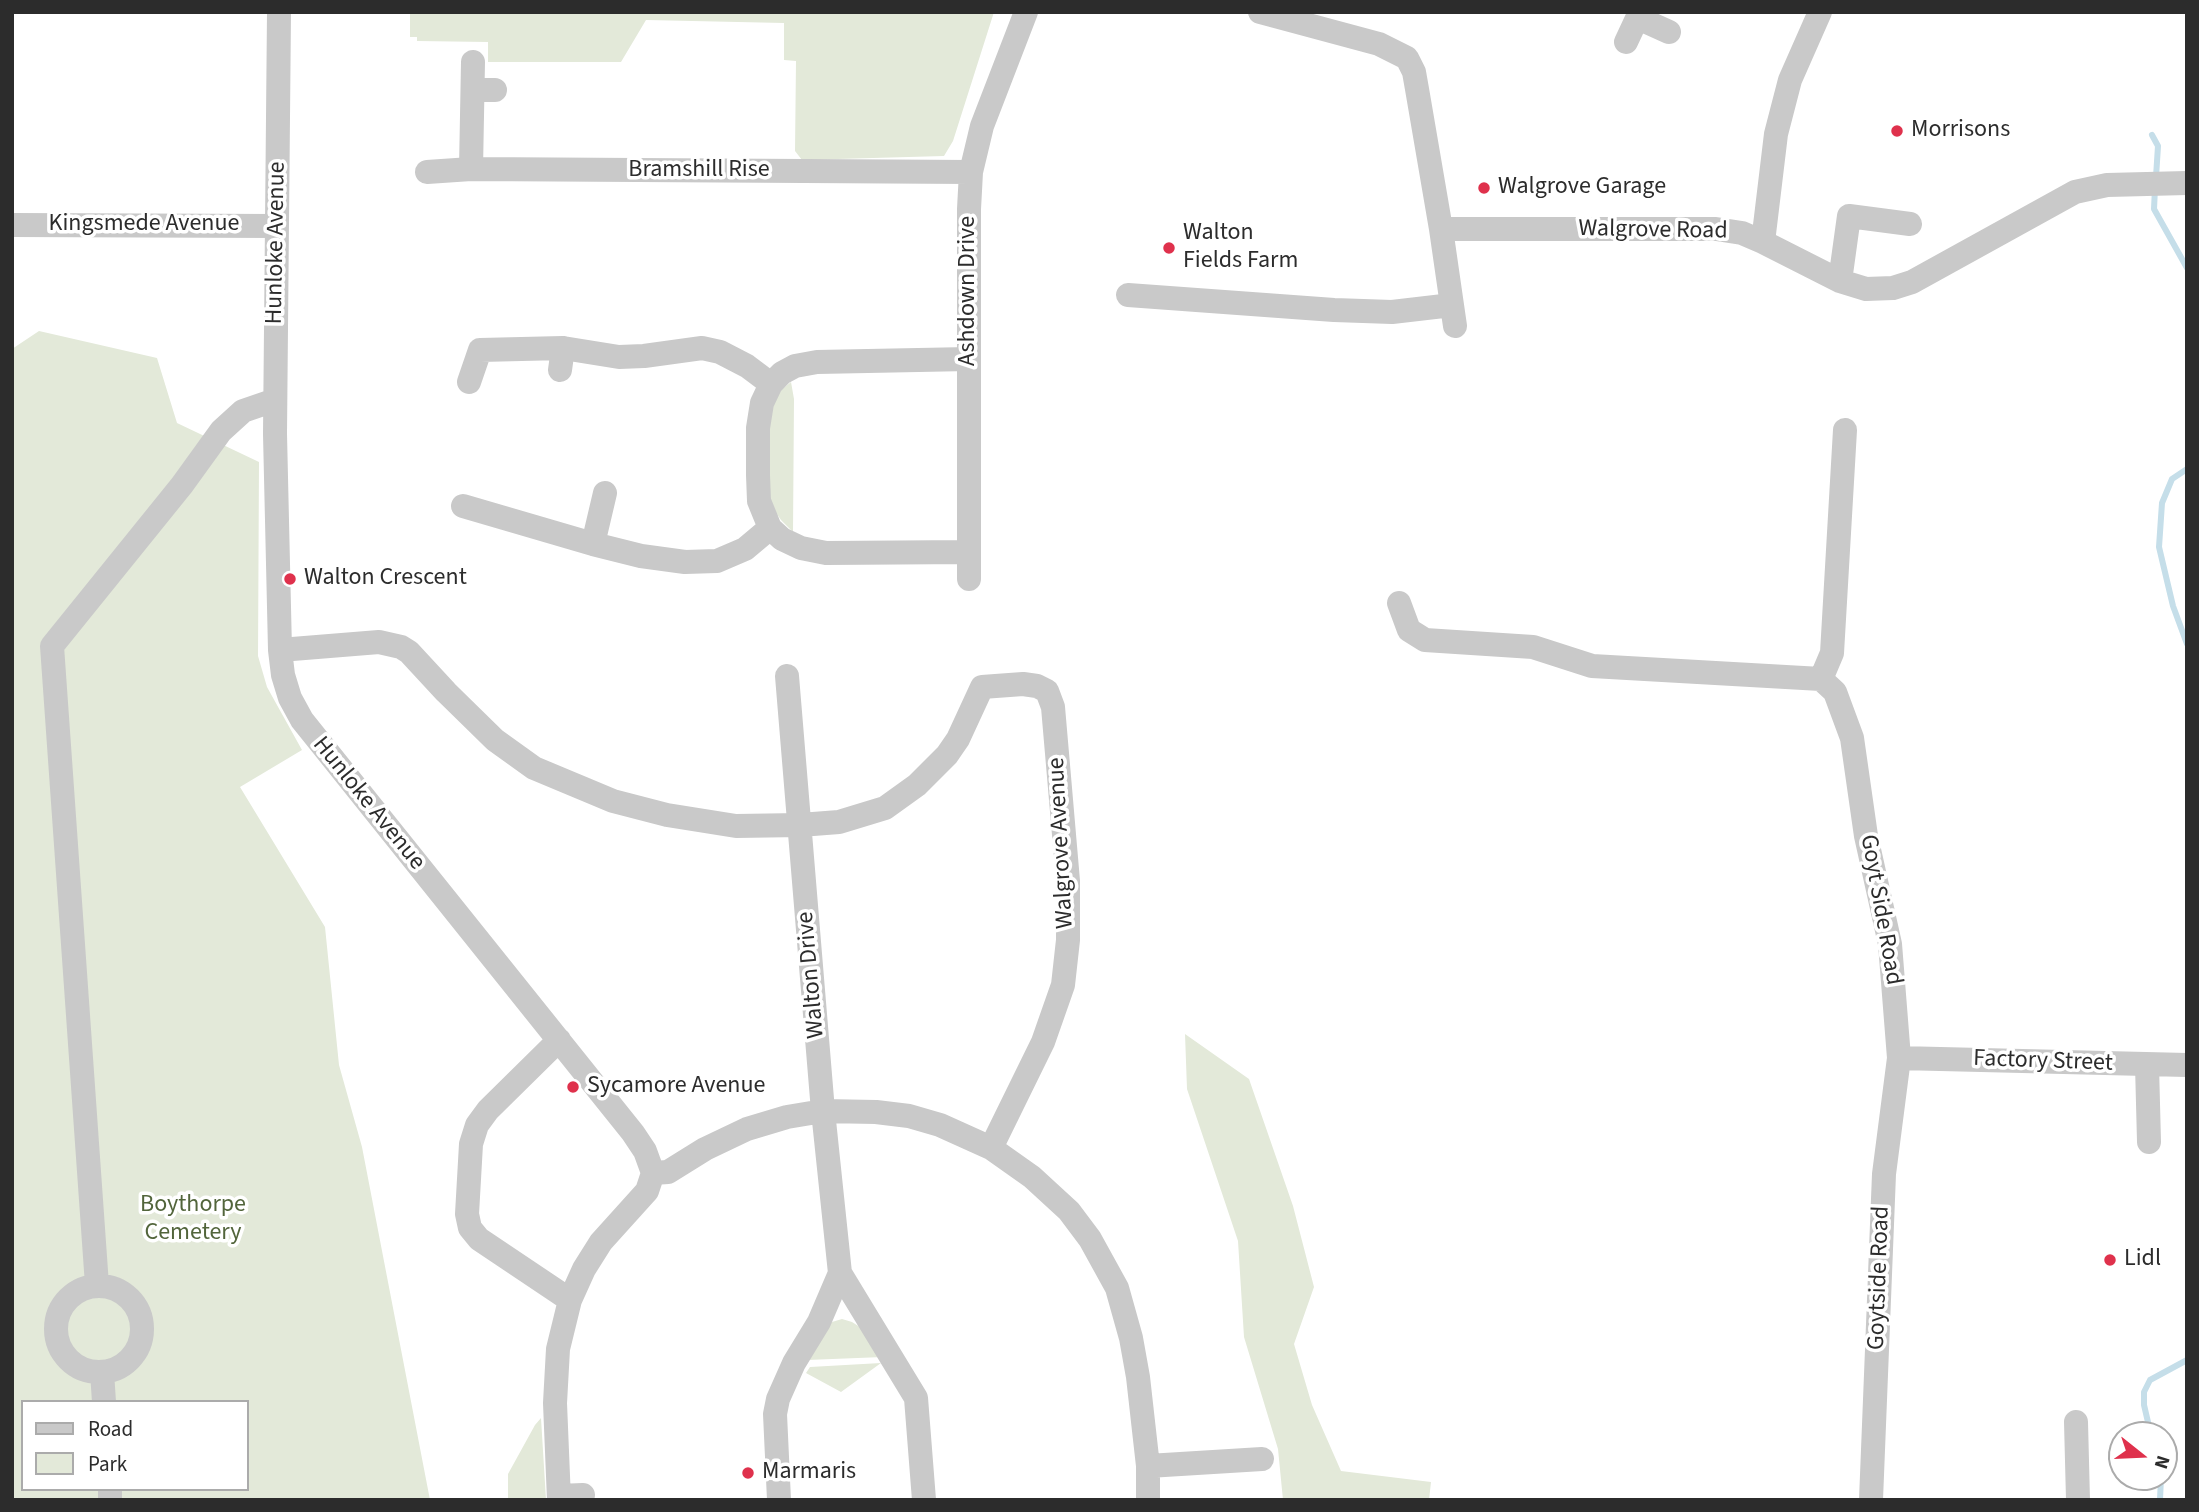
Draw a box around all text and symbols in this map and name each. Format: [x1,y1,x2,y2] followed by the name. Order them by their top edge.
[1911,117,2010,145] place label: Morrisons
[1889,123,1905,139] marker: Morrisons
[628,157,770,185] street label: Bramshill Rise
[261,161,293,325] street label: Hunloke Avenue
[1498,174,1666,202] place label: Walgrove Garage
[1476,180,1492,196] marker: Walgrove Garage
[49,211,239,239] street label: Kingsmede Avenue
[1578,215,1728,247] street label: Walgrove Road
[955,216,983,366] street label: Ashdown Drive
[1183,220,1298,276] place label: Walton Fields Farm
[1161,240,1177,256] marker: Walton Fields Farm
[304,565,467,593] place label: Walton Crescent
[282,571,298,587] marker: Walton Crescent
[305,732,431,876] street label: Hunloke Avenue
[1043,757,1081,929] street label: Walgrove Avenue
[1853,833,1907,987] street label: Goyt Side Road
[792,910,832,1040] street label: Walton Drive
[1973,1045,2113,1079] street label: Factory Street
[587,1073,765,1101] place label: Sycamore Avenue
[565,1079,581,1095] marker: Sycamore Avenue
[140,1192,246,1248] park label: Boythorpe Cemetery
[1863,1205,1897,1351] street label: Goytside Road
[2124,1246,2161,1274] place label: Lidl
[2102,1252,2118,1268] marker: Lidl
[21,1400,248,1491] legend
[88,1414,133,1444] text: Road
[2108,1421,2178,1491] north arrow
[88,1449,127,1479] text: Park
[2147,1452,2176,1472] text: N
[762,1459,856,1487] place label: Marmaris
[740,1465,756,1481] marker: Marmaris

